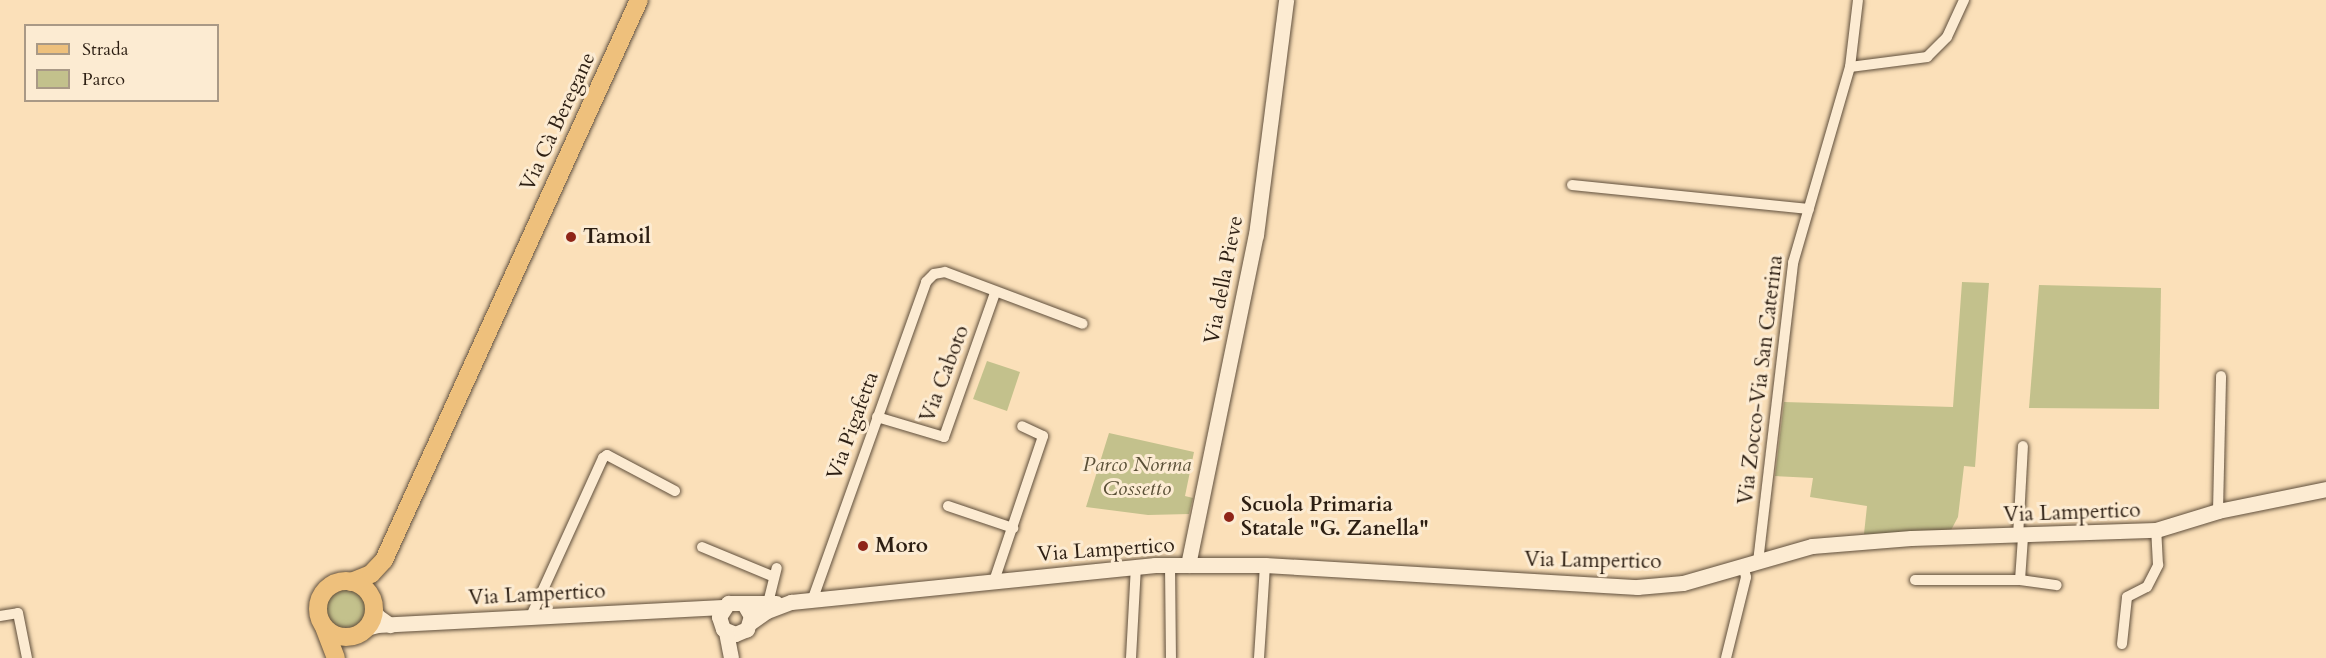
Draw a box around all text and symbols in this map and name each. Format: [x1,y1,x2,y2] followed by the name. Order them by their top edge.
[24,24,219,102] legend
[82,37,128,62] text: Strada
[515,49,601,195] street label: Via Cà Beregane
[82,67,125,92] text: Parco
[1199,214,1249,346] street label: Via della Pieve
[583,224,651,250] place label: Tamoil
[564,230,578,244] marker: Tamoil
[1733,254,1789,506] street label: Via Zocco-Via San Caterina
[915,322,975,426] street label: Via Caboto
[822,368,884,484] street label: Via Pigafetta
[1082,452,1192,502] park label: Parco Norma Cossetto
[1241,492,1429,542] place label: Scuola Primaria Statale "G. Zanella"
[2003,498,2141,528] street label: Via Lampertico
[1222,510,1236,524] marker: Scuola Primaria Statale "G. Zanella"
[875,533,928,559] place label: Moro
[1037,533,1175,567] street label: Via Lampertico
[856,539,870,553] marker: Moro
[1524,547,1662,575] street label: Via Lampertico
[468,579,606,611] street label: Via Lampertico

